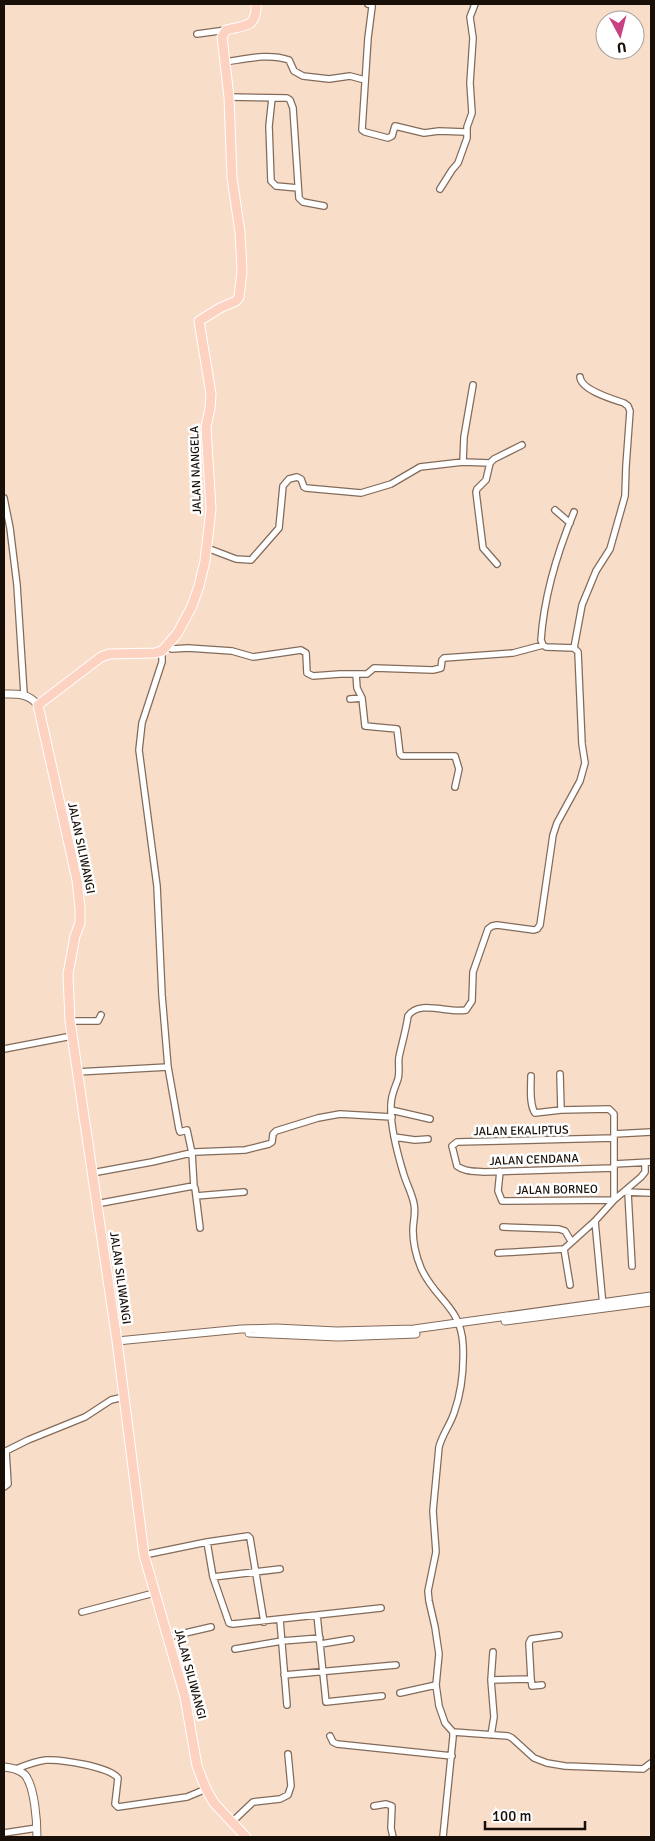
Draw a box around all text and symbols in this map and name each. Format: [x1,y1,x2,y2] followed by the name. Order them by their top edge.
[595,10,645,60] north arrow
[616,38,627,56] text: U
[187,425,205,514] street label: JALAN NANGELA
[64,801,98,895] street label: JALAN SILIWANGI
[473,1123,569,1139] street label: JALAN EKALIPTUS
[489,1151,580,1169] street label: JALAN CENDANA
[516,1182,598,1198] street label: JALAN BORNEO
[106,1231,134,1325] street label: JALAN SILIWANGI
[171,1627,209,1721] street label: JALAN SILIWANGI
[485,1798,585,1830] scale bar
[492,1807,532,1825] text: 100 m

